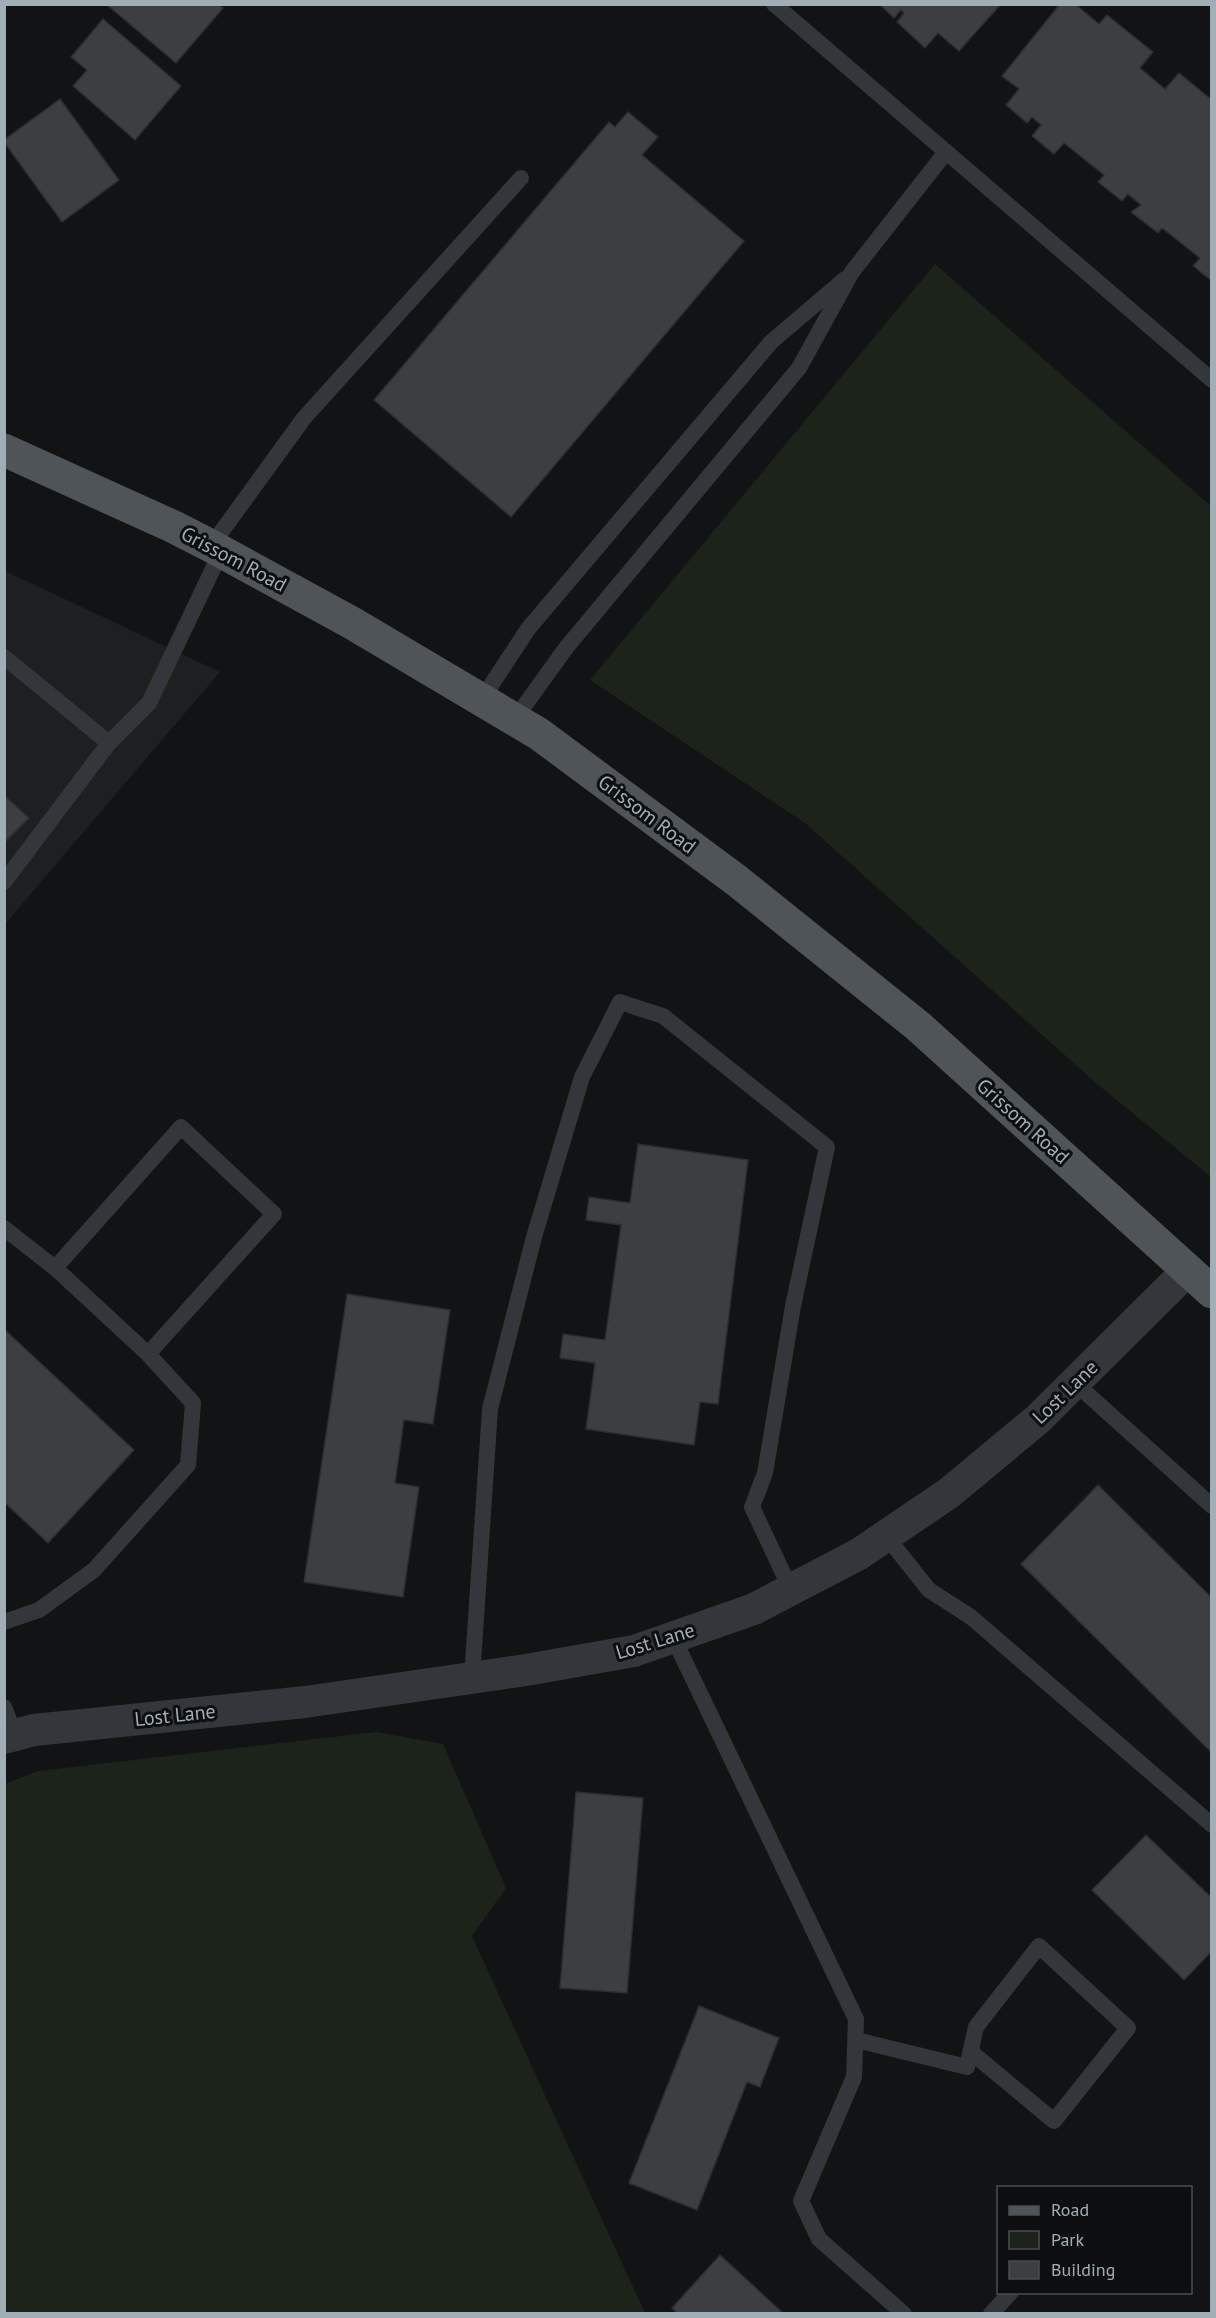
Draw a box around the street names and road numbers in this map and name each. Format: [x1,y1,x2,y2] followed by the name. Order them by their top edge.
[177,520,291,598] street label: Grissom Road
[593,769,701,859] street label: Grissom Road
[971,1073,1075,1169] street label: Grissom Road
[1027,1354,1103,1430] street label: Lost Lane
[612,1617,698,1665] street label: Lost Lane
[133,1698,217,1732] street label: Lost Lane

